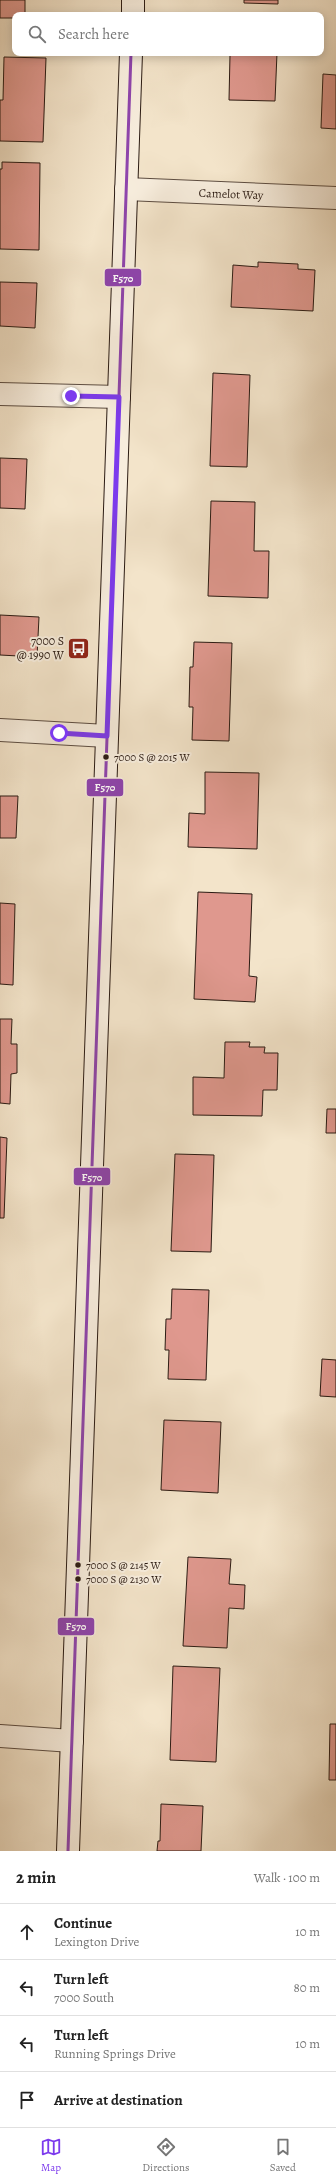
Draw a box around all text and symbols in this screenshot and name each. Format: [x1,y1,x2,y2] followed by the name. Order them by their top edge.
[12,12,324,56] search box
[26,23,48,45] icon: search
[58,24,129,44] text: Search here
[198,185,264,203] street label: Camelot Way
[104,268,142,287] line badge: F570
[113,271,134,286] text: F570
[62,387,80,405] route end
[17,633,65,663] place label: 7000 S @ 1990 W
[66,635,92,661] bus stop icon: 7000 S @ 1990 W
[50,724,68,742] route start
[114,750,190,765] place label: 7000 S @ 2015 W
[101,752,111,762] marker: 7000 S @ 2015 W
[86,778,124,797] line badge: F570
[95,780,116,795] text: F570
[73,1167,111,1186] line badge: F570
[82,1170,103,1185] text: F570
[86,1558,162,1573] place label: 7000 S @ 2145 W
[73,1560,83,1570] marker: 7000 S @ 2145 W
[86,1572,162,1587] place label: 7000 S @ 2130 W
[73,1574,83,1584] marker: 7000 S @ 2130 W
[57,1617,95,1636] line badge: F570
[66,1619,87,1634] text: F570
[16,1866,56,1889] text: 2 min
[254,1869,320,1886] text: Walk · 100 m
[54,1913,112,1933] text: Continue
[16,1921,38,1943] icon: ahead
[295,1923,320,1940] text: 10 m
[54,1933,139,1950] text: Lexington Drive
[54,1969,109,1989] text: Turn left
[16,1977,38,1999] icon: left
[293,1979,320,1996] text: 80 m
[54,1989,114,2006] text: 7000 South
[54,2025,109,2045] text: Turn left
[16,2033,38,2055] icon: left
[295,2035,320,2052] text: 10 m
[54,2045,176,2062] text: Running Springs Drive
[16,2089,38,2111] icon: arrive
[54,2090,183,2110] text: Arrive at destination
[40,2136,62,2175] tab: Map
[142,2136,190,2175] tab: Directions
[270,2136,296,2175] tab: Saved

